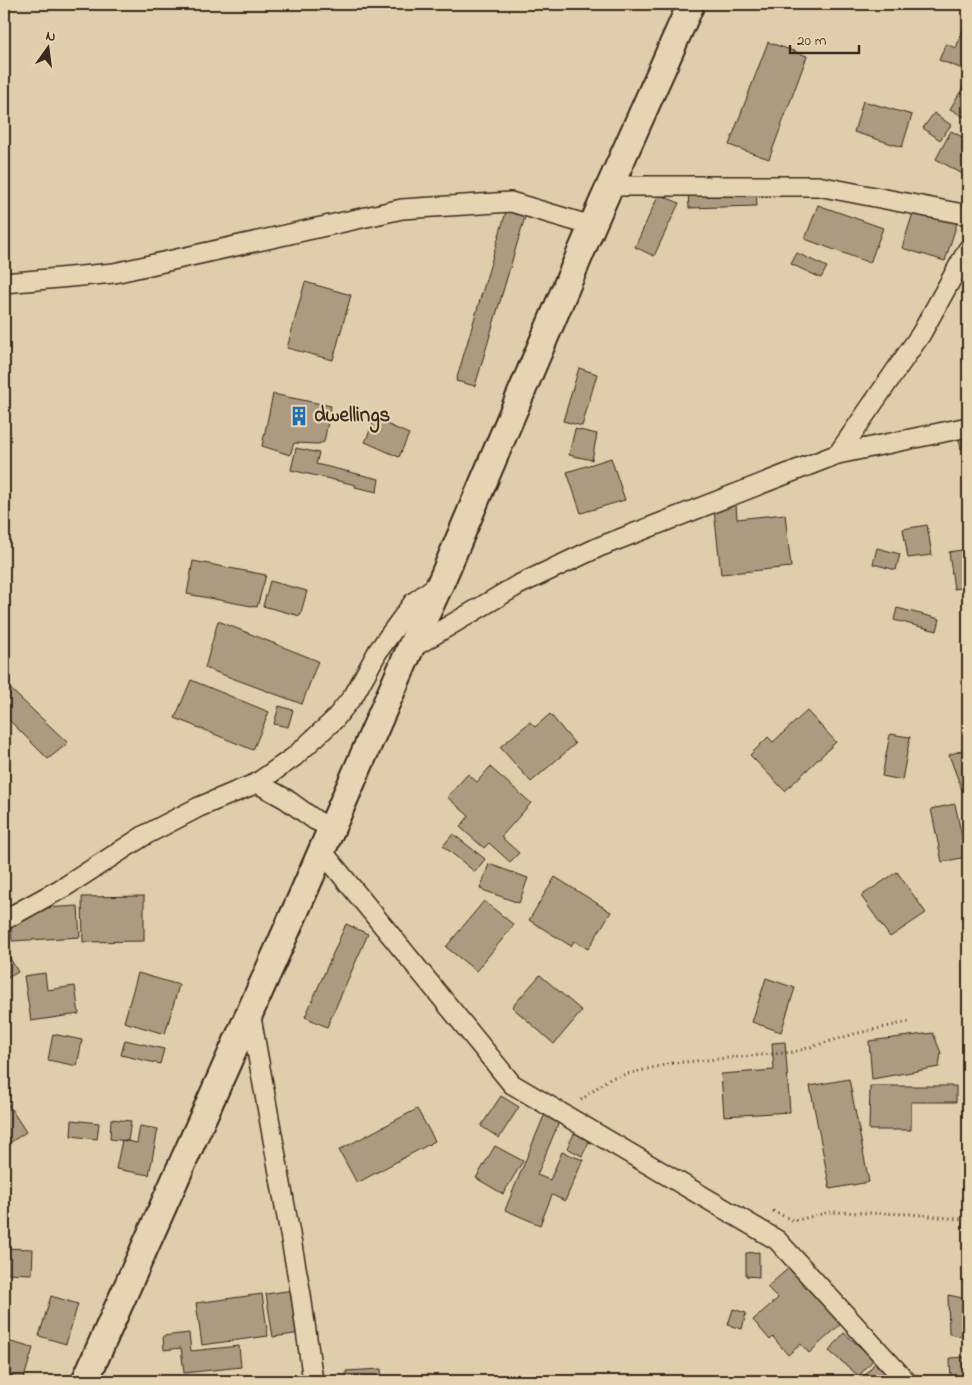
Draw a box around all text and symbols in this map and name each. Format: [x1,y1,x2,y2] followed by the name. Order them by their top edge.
[22,22,72,72] north arrow
[790,22,858,54] scale bar
[44,26,58,48] text: N
[797,30,827,52] text: 20 m
[314,401,391,433] place label: dwellings
[288,405,310,427] building icon: dwellings

